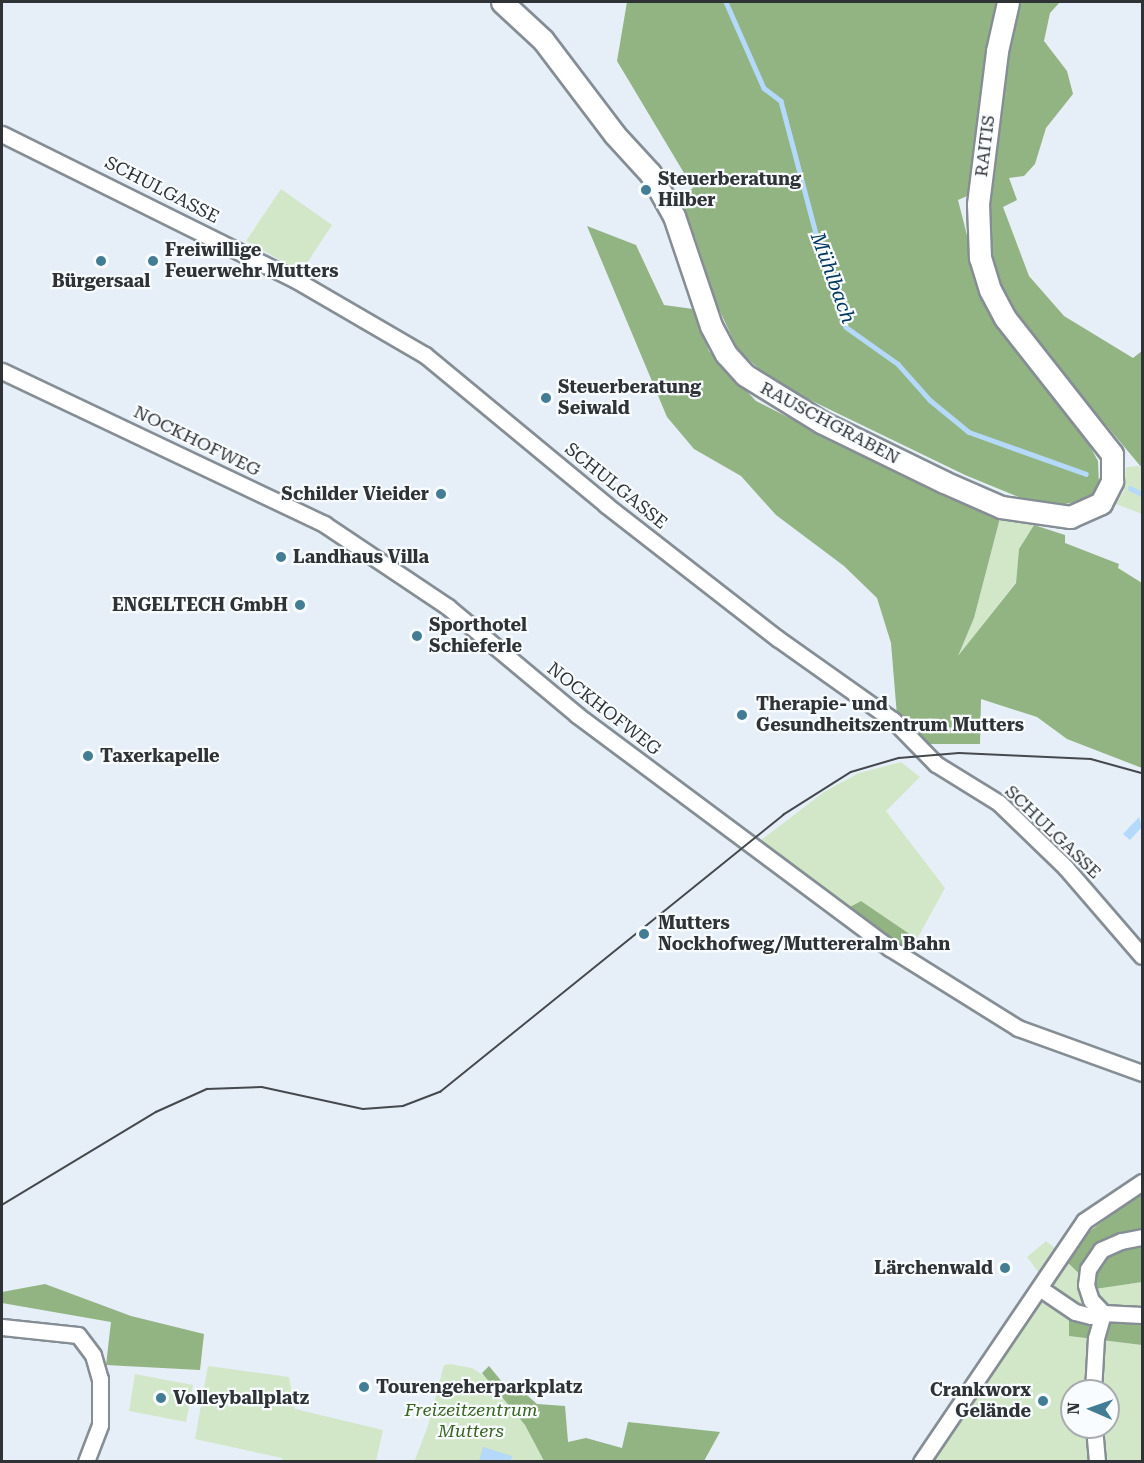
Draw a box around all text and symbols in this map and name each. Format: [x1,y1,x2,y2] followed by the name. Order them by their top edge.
[971,114,999,178] street label: RAITIS
[101,152,223,228] street label: SCHULGASSE
[658,169,801,212] place label: Steuerberatung Hilber
[639,183,653,197] marker: Steuerberatung Hilber
[805,229,861,327] water label: Mühlbach
[165,240,339,282] place label: Freiwillige Feuerwehr Mutters
[94,254,108,268] marker: Bürgersaal
[146,254,160,268] marker: Freiwillige Feuerwehr Mutters
[52,270,150,292] place label: Bürgersaal
[558,377,701,420] place label: Steuerberatung Seiwald
[757,377,903,469] street label: RAUSCHGRABEN
[539,391,553,405] marker: Steuerberatung Seiwald
[130,401,264,481] street label: NOCKHOFWEG
[561,438,671,534] street label: SCHULGASSE
[281,483,429,505] place label: Schilder Vieider
[434,487,448,501] marker: Schilder Vieider
[293,546,429,568] place label: Landhaus Villa
[274,550,288,564] marker: Landhaus Villa
[112,594,288,616] place label: ENGELTECH GmbH
[293,598,307,612] marker: ENGELTECH GmbH
[429,615,527,658] place label: Sporthotel Schieferle
[410,629,424,643] marker: Sporthotel Schieferle
[543,658,665,760] street label: NOCKHOFWEG
[756,694,1024,736] place label: Therapie- und Gesundheitszentrum Mutters
[733,706,751,724] marker: Therapie- und Gesundheitszentrum Mutters
[100,745,220,767] place label: Taxerkapelle
[81,749,95,763] marker: Taxerkapelle
[1000,781,1106,883] street label: SCHULGASSE
[658,913,950,956] place label: Mutters Nockhofweg/Muttereralm Bahn
[635,925,653,943] marker: Mutters Nockhofweg/Muttereralm Bahn
[874,1257,993,1279] place label: Lärchenwald
[998,1261,1012,1275] marker: Lärchenwald
[376,1376,582,1398] place label: Tourengeherparkplatz
[1060,1379,1120,1439] north arrow
[357,1380,371,1394] marker: Tourengeherparkplatz
[930,1380,1031,1422] place label: Crankworx Gelände
[173,1387,309,1409] place label: Volleyballplatz
[154,1391,168,1405] marker: Volleyballplatz
[1036,1394,1050,1408] marker: Crankworx Gelände
[404,1400,538,1442] park label: Freizeitzentrum Mutters
[1064,1402,1083,1415] text: N

